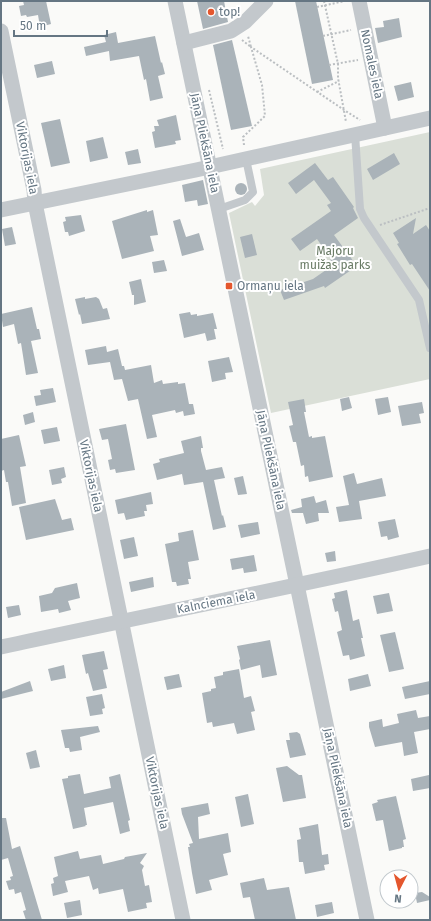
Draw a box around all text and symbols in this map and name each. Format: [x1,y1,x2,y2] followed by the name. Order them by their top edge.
[219,5,240,19] place label: top!
[206,7,216,17] marker: top!
[14,12,107,38] scale bar
[20,19,46,33] text: 50 m
[358,28,386,100] street label: Nomales iela
[187,92,222,195] street label: Jāņa Pliekšāna iela
[13,120,41,196] street label: Viktorijas iela
[300,244,371,272] park label: Majoru muižas parks
[237,279,304,294] place label: Ormaņu iela
[224,281,234,291] marker: Ormaņu iela
[253,409,288,512] street label: Jāņa Pliekšāna iela
[76,438,106,514] street label: Viktorijas iela
[176,588,256,616] street label: Kalnciema iela
[320,727,355,830] street label: Jāņa Pliekšāna iela
[142,755,172,831] street label: Viktorijas iela
[379,869,419,909] north arrow
[394,892,402,905] text: N

